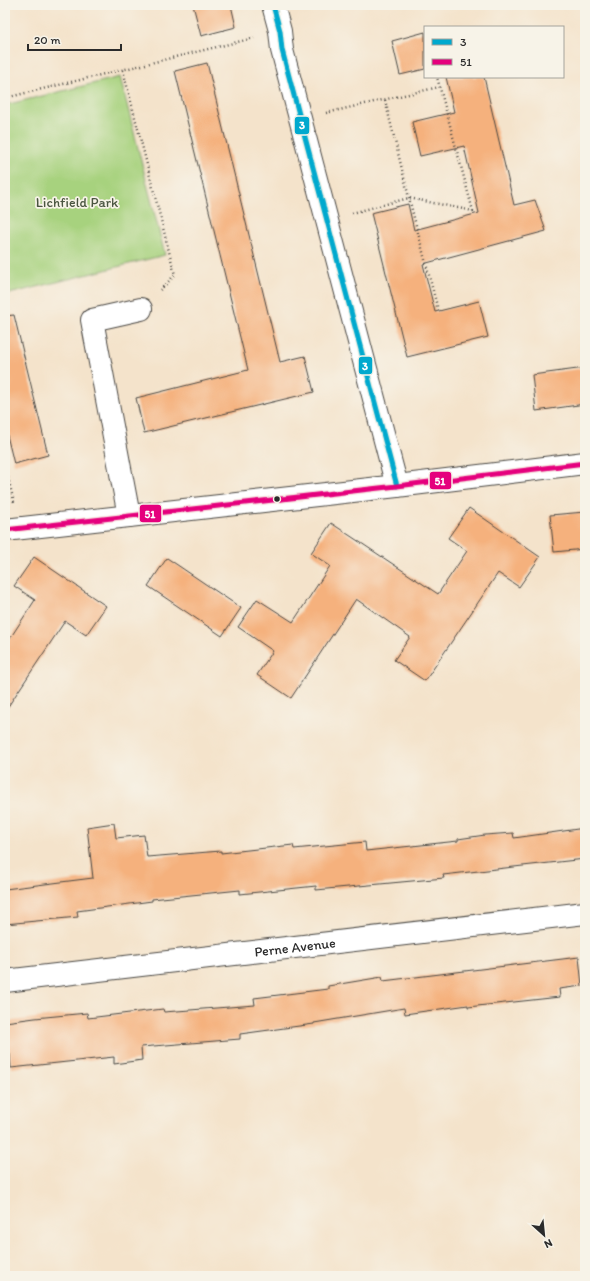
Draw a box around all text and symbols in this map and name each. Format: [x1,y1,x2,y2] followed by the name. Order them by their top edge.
[28,26,121,52] scale bar
[424,26,564,78] legend
[34,33,61,47] text: 20 m
[460,35,467,49] text: 3
[460,55,472,69] text: 51
[294,116,310,135] line badge: 3
[299,119,305,132] text: 3
[36,194,119,211] park label: Lichfield Park
[358,356,373,375] line badge: 3
[362,360,368,373] text: 3
[429,471,452,490] line badge: 51
[435,475,446,488] text: 51
[272,494,282,504] unlabelled marker
[139,504,162,523] line badge: 51
[145,508,156,521] text: 51
[254,934,337,961] street label: Perne Avenue
[524,1215,564,1255] north arrow
[542,1236,555,1251] text: N

